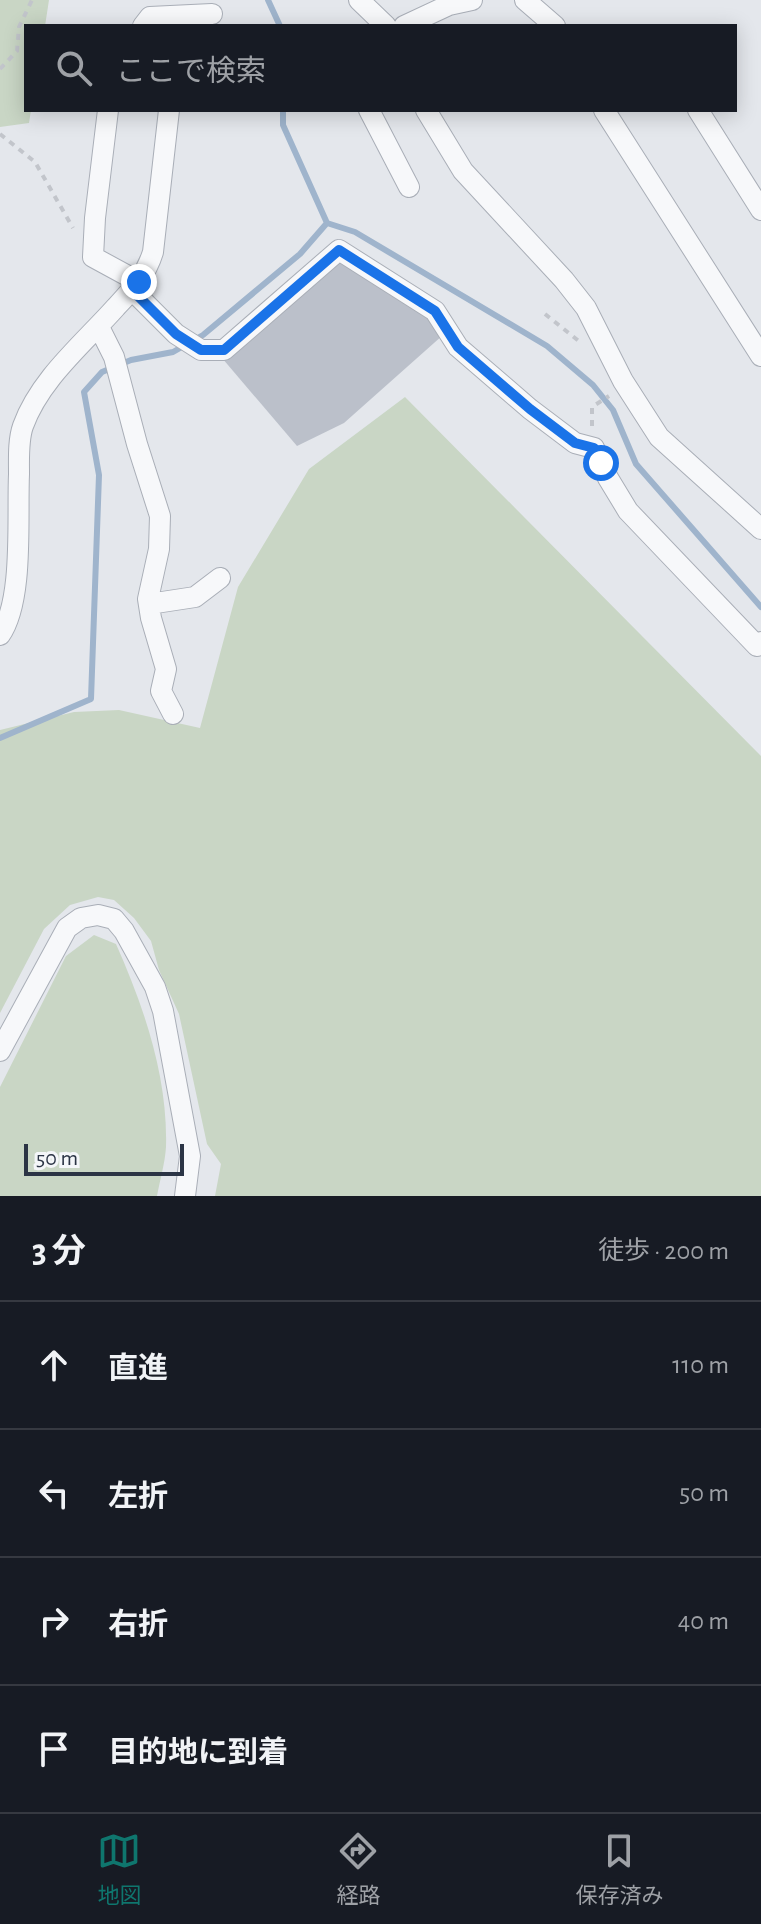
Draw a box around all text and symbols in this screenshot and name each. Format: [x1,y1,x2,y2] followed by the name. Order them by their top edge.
[24,24,737,112] search box
[52,46,96,90] icon: search
[116,57,266,87] text: ここで検索
[121,264,157,300] route end
[583,445,619,481] route start
[24,1140,184,1176] scale bar
[36,1147,78,1169] text: 50 m
[32,1235,86,1269] text: 3 分
[598,1238,729,1264] text: 徒歩 · 200 m
[32,1343,76,1387] icon: ahead
[672,1352,729,1378] text: 110 m
[108,1354,168,1384] text: 直進
[32,1471,76,1515] icon: left
[679,1480,729,1506] text: 50 m
[108,1482,168,1512] text: 左折
[32,1599,76,1643] icon: right
[678,1608,729,1634] text: 40 m
[108,1610,168,1640] text: 右折
[32,1727,76,1771] icon: arrive
[108,1738,288,1768] text: 目的地に到着
[97,1829,142,1909] tab: 地図
[336,1829,381,1909] tab: 経路
[575,1829,664,1909] tab: 保存済み

